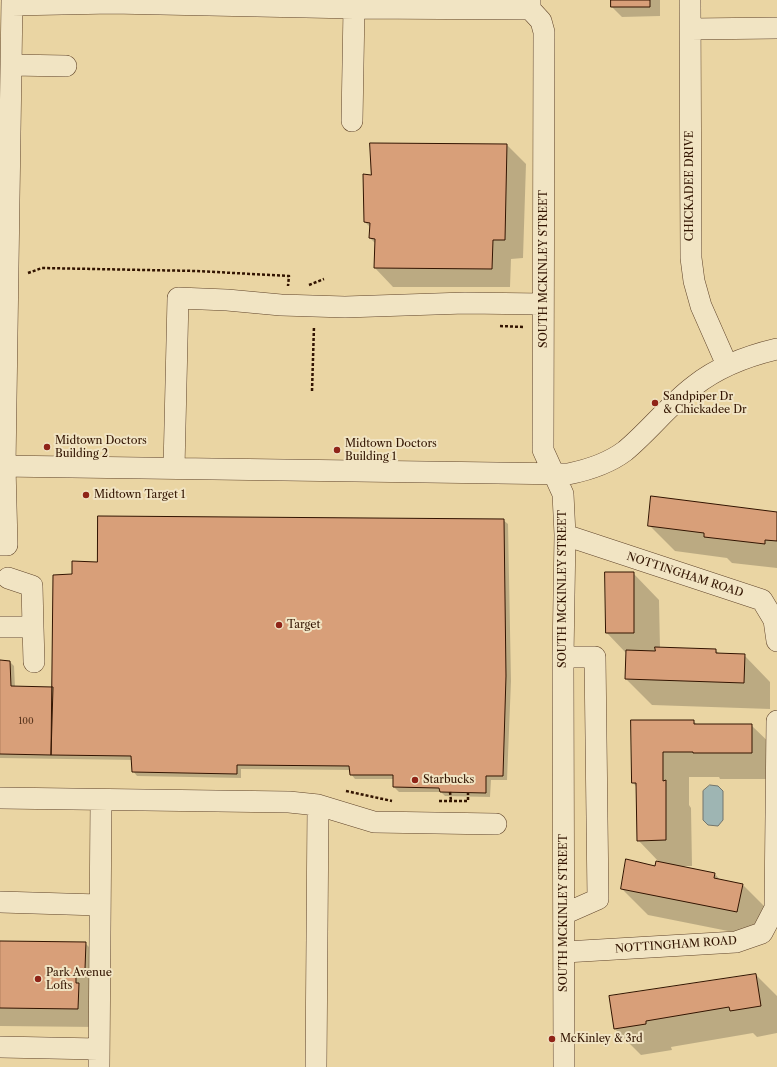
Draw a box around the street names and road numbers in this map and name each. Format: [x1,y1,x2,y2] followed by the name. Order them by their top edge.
[683,131,697,241] street label: CHICKADEE DRIVE
[537,190,551,348] street label: SOUTH MCKINLEY STREET
[556,510,570,668] street label: SOUTH MCKINLEY STREET
[625,550,745,600] street label: NOTTINGHAM ROAD
[557,834,571,992] street label: SOUTH MCKINLEY STREET
[615,934,737,956] street label: NOTTINGHAM ROAD

